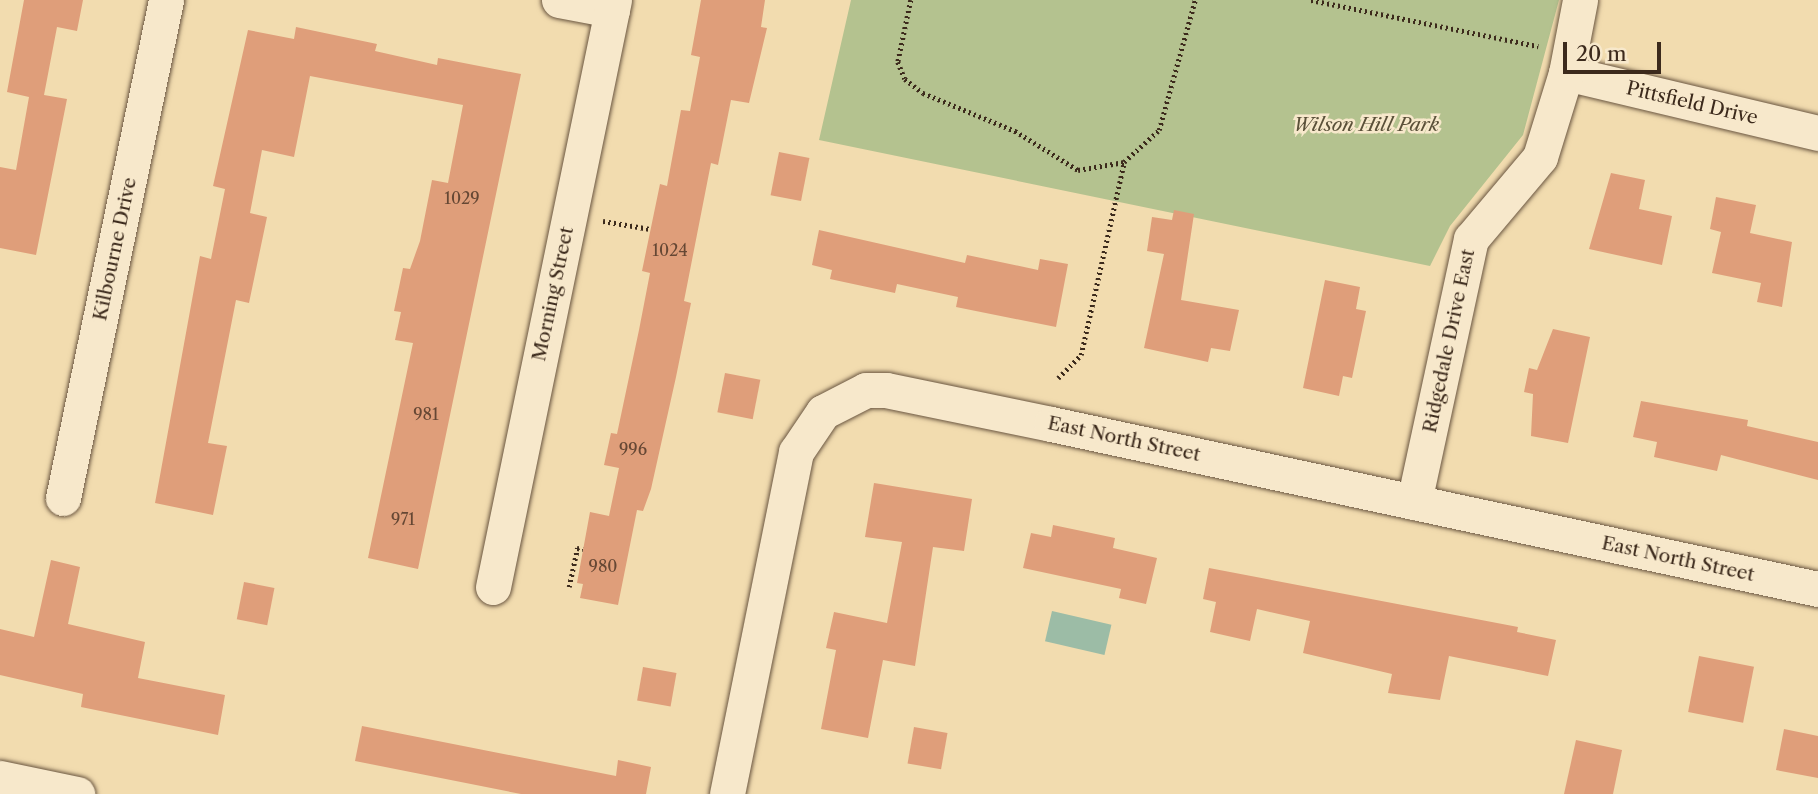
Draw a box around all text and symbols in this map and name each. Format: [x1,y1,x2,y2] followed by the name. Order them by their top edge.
[1566,28,1664,72] scale bar
[1576,41,1627,66] text: 20 m
[1624,77,1760,129] street label: Pittsfield Drive
[1293,114,1439,136] park label: Wilson Hill Park
[89,175,141,323] street label: Kilbourne Drive
[444,188,480,208] house number: 1029
[528,225,578,363] street label: Morning Street
[652,240,688,260] house number: 1024
[1418,247,1480,435] street label: Ridgedale Drive East
[413,404,439,424] house number: 981
[1046,412,1202,466] street label: East North Street
[619,439,647,459] house number: 996
[391,509,415,529] house number: 971
[1600,532,1756,586] street label: East North Street
[589,556,617,576] house number: 980

